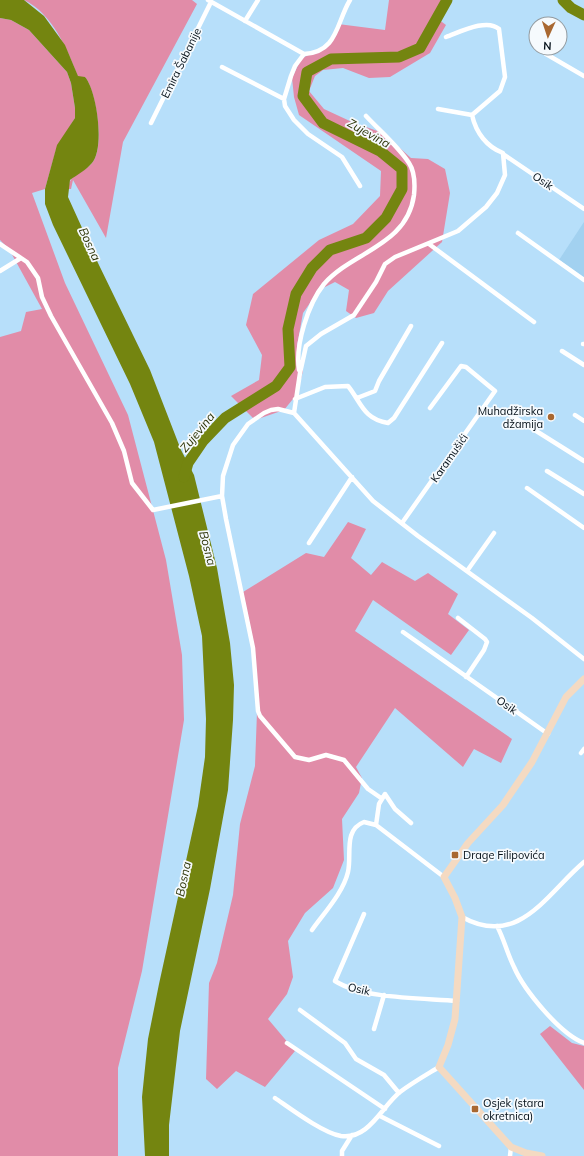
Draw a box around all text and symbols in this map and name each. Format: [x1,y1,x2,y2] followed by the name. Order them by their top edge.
[528,16,568,56] north arrow
[158,26,204,100] street label: Emira Šabanije
[543,39,552,53] text: N
[345,115,393,151] water label: Zujevina
[530,169,556,193] street label: Osik
[76,225,104,263] water label: Bosna
[478,404,543,431] place label: Muhadžirska džamija
[176,409,218,455] water label: Zujevina
[546,412,556,422] marker: Muhadžirska džamija
[427,431,471,485] street label: Karamušići
[196,529,220,567] water label: Bosna
[494,693,520,717] street label: Osik
[463,848,545,862] place label: Drage Filipovića
[450,850,460,860] marker: Drage Filipovića
[172,860,194,898] water label: Bosna
[347,980,372,998] street label: Osik
[483,1096,544,1123] place label: Osjek (stara okretnica)
[470,1104,480,1114] marker: Osjek (stara okretnica)

